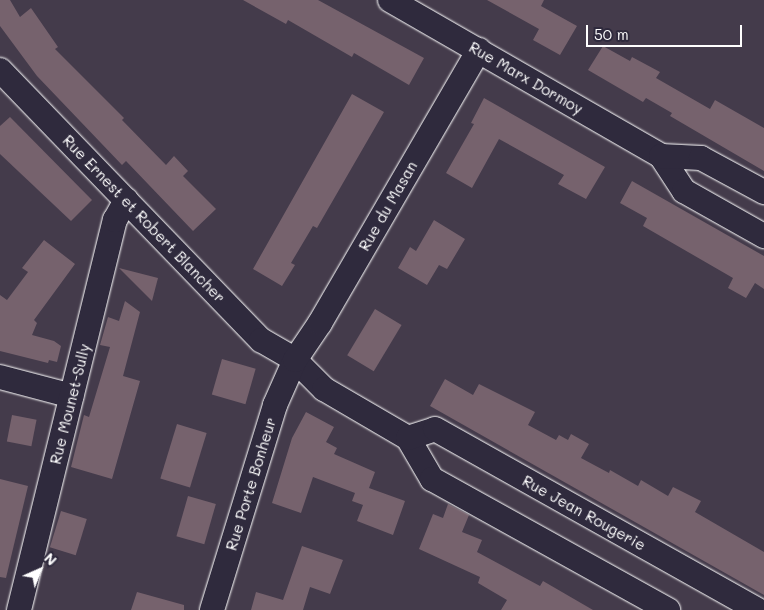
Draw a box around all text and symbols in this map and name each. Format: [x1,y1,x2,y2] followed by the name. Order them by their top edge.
[589,15,745,47] scale bar
[594,24,629,44] text: 50 m
[466,38,586,118] street label: Rue Marx Dormoy
[59,131,229,307] street label: Rue Ernest et Robert Blancher
[355,158,421,254] street label: Rue du Masan
[46,342,94,466] street label: Rue Mounet-Sully
[222,415,280,553] street label: Rue Porte Bonheur
[519,472,649,554] street label: Rue Jean Rougerie
[15,545,65,595] north arrow
[40,548,61,569] text: N

